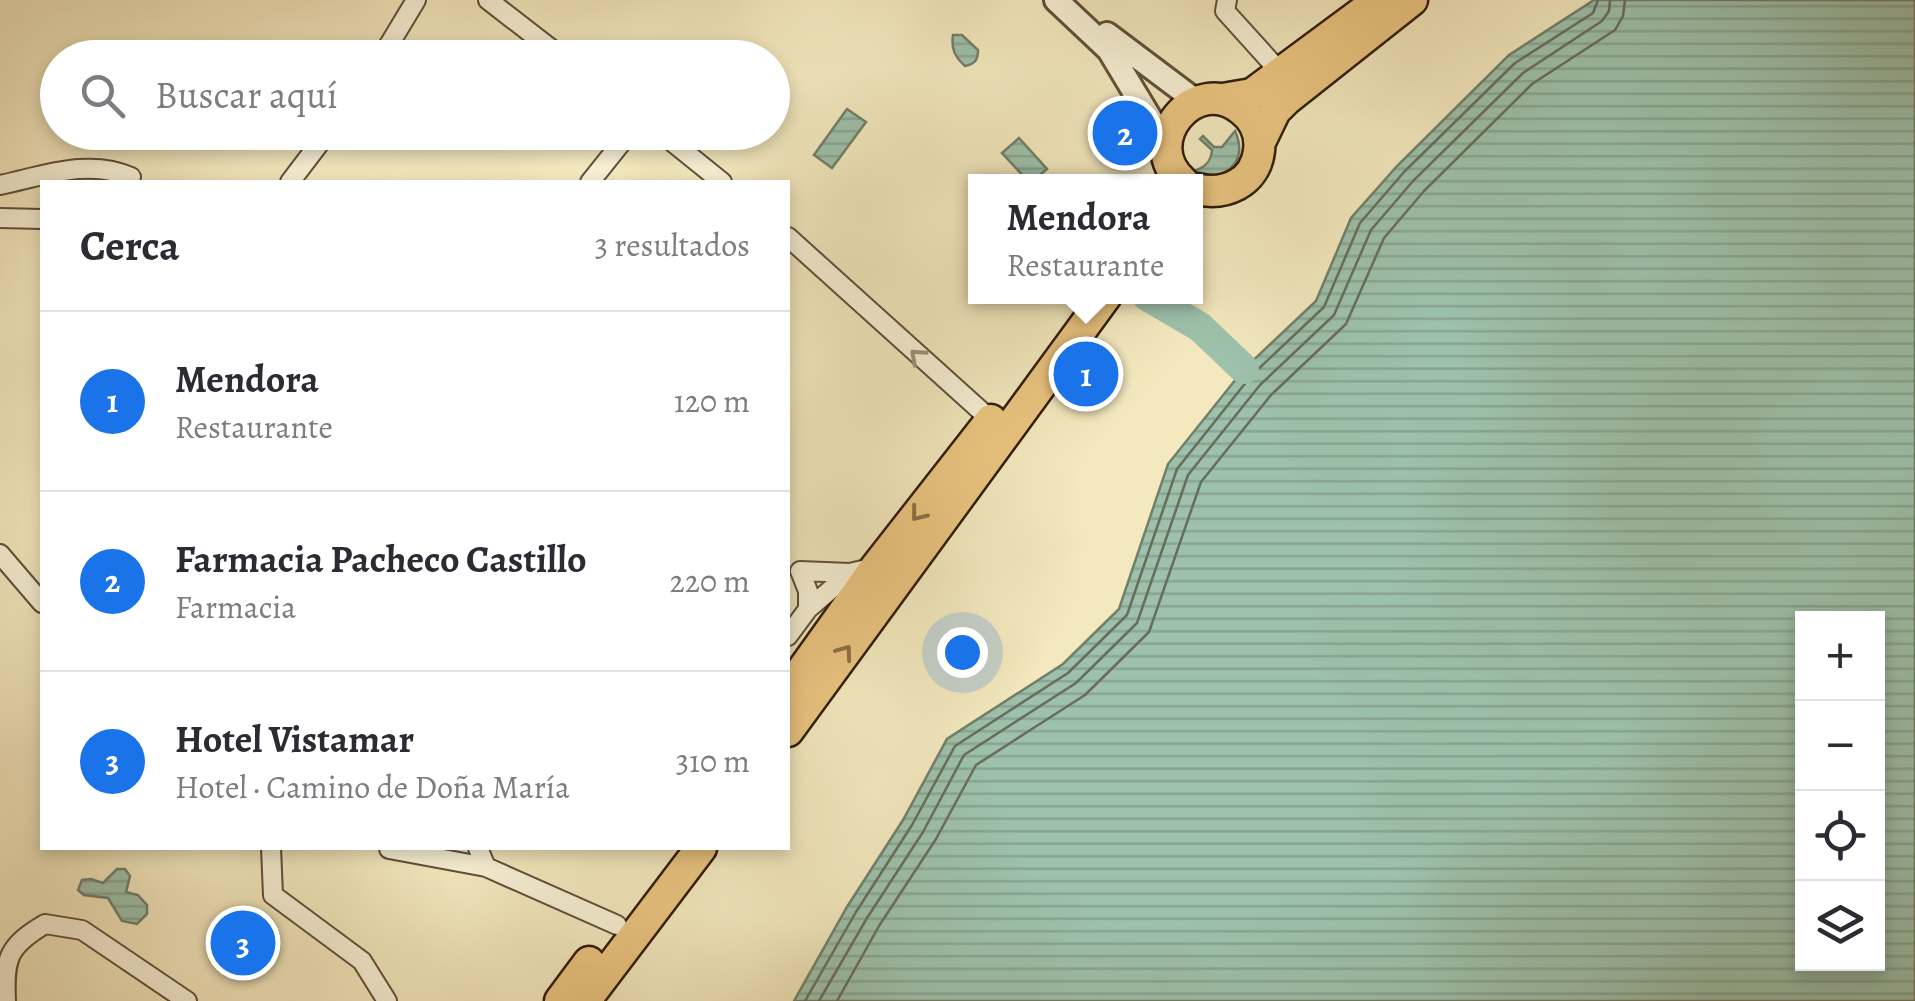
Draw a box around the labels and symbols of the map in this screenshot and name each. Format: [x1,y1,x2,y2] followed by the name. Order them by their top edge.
[1092,96,1158,170] pin: 2
[1054,336,1118,412] pin: 1
[910,350,929,368] one-way arrow
[912,503,930,521] one-way arrow
[937,627,988,678] your location
[833,645,852,664] one-way arrow
[210,906,276,980] pin: 3

